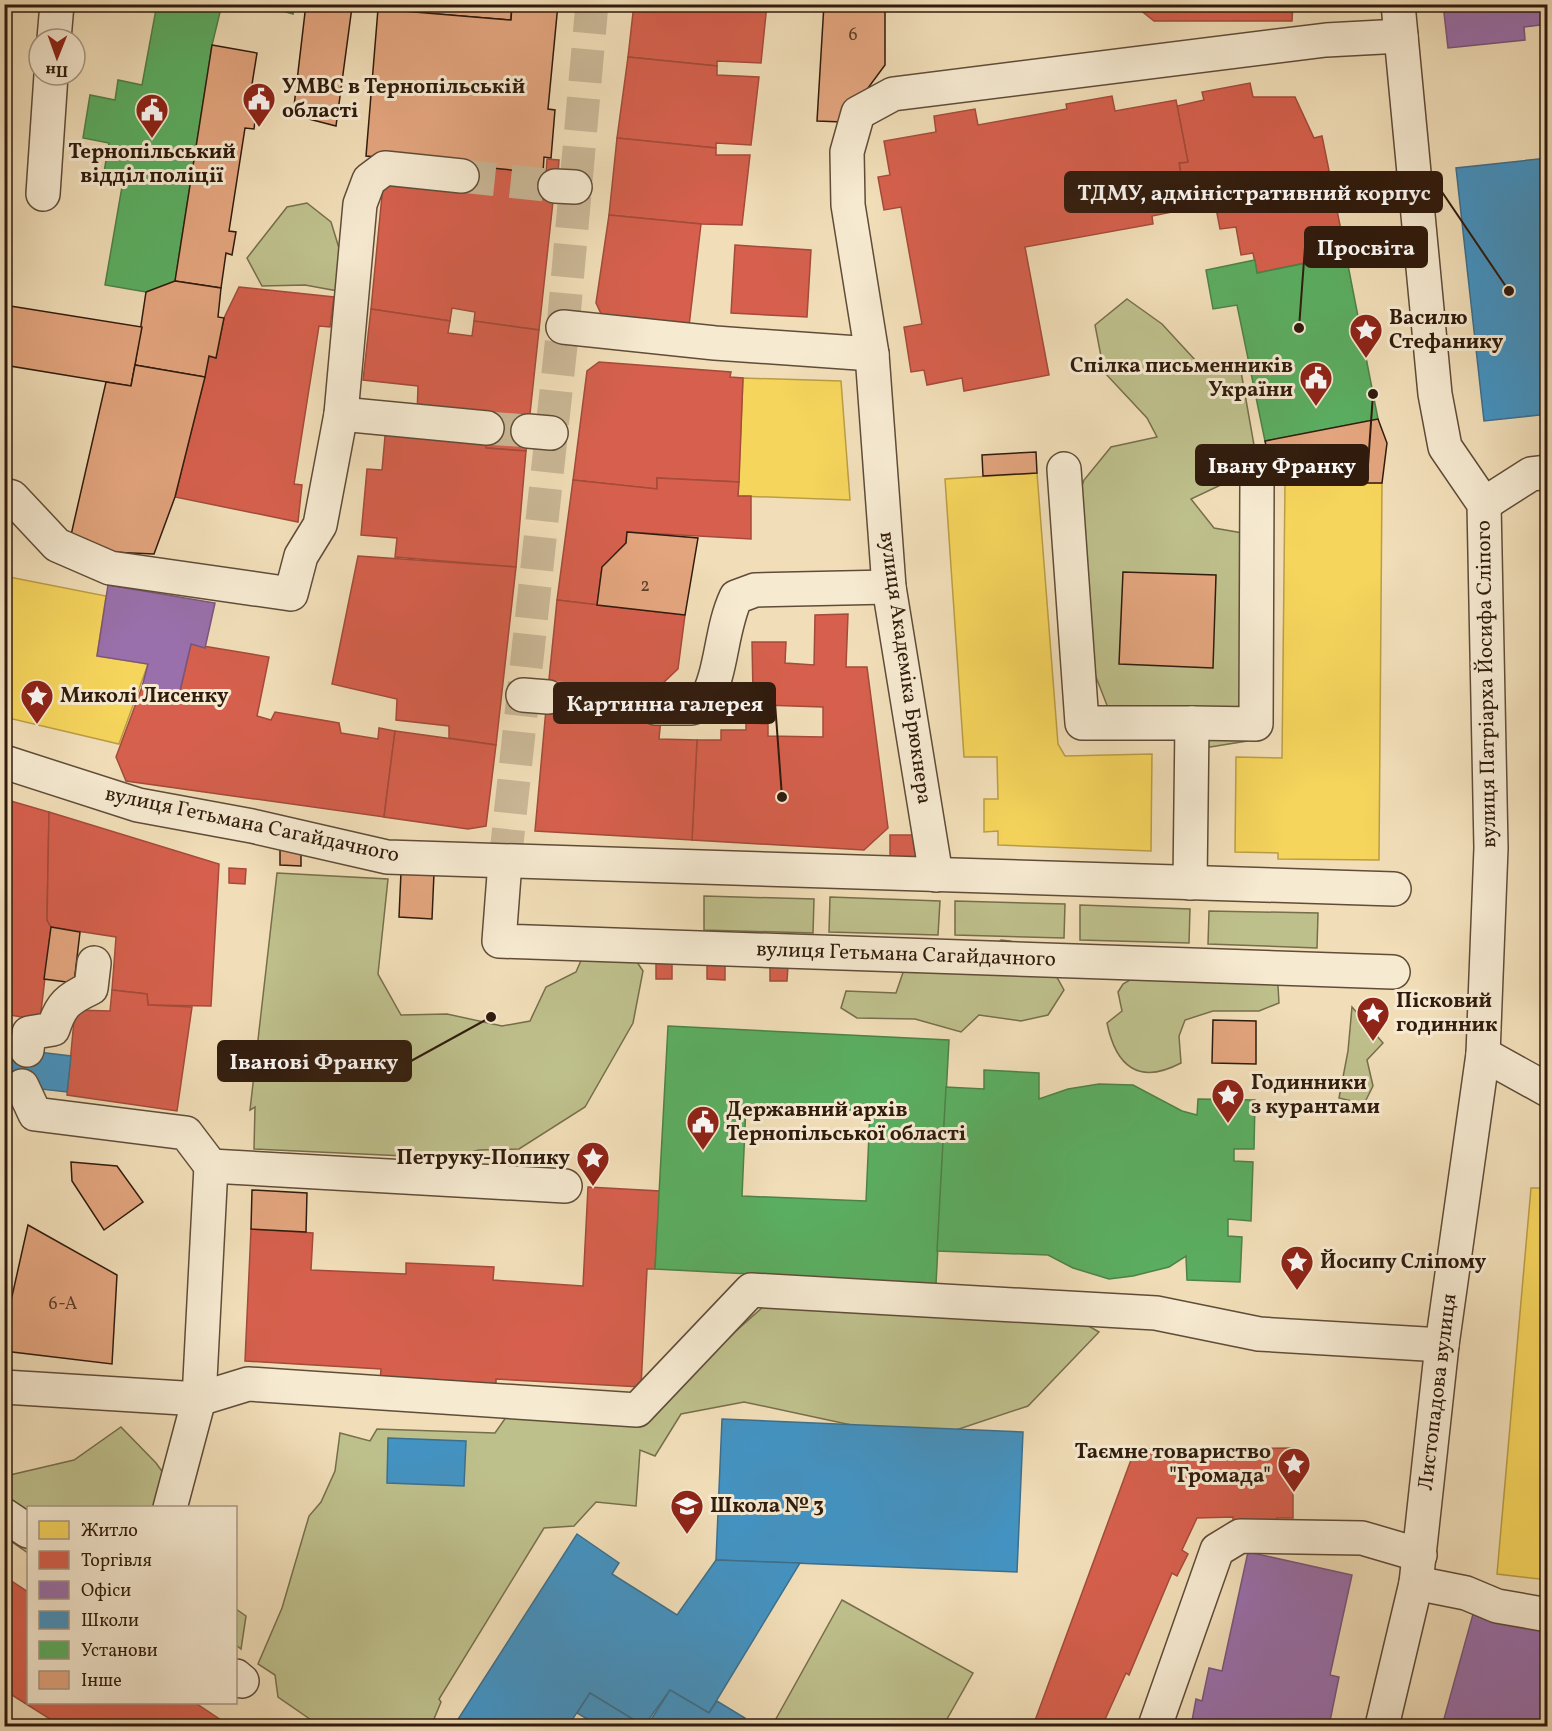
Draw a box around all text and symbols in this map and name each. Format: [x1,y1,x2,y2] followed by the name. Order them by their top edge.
[848,23,858,48] house number: 6
[27,27,87,87] north arrow
[45,59,68,81] text: Пн
[282,73,525,126] place label: УМВС в Тернопільській області
[241,81,277,128] public building icon: УМВС в Тернопільській області
[134,92,170,139] public building icon: Тернопільський відділ поліції
[68,138,236,191] place label: Тернопільський відділ поліції
[1065,172,1442,212] callout: ТДМУ, адміністративний корпус
[1077,179,1431,210] text: ТДМУ, адміністративний корпус
[1305,227,1427,267] callout: Просвіта
[1317,234,1415,265] text: Просвіта
[1389,304,1504,357] place label: Василю Стефанику
[1348,312,1384,359] place icon: Василю Стефанику
[1070,352,1293,405] place label: Спілка письменників України
[1298,360,1334,407] public building icon: Спілка письменників України
[1196,445,1368,485] callout: Івану Франку
[1208,452,1357,483] text: Івану Франку
[1470,520,1504,848] street label: вулиця Патріарха Йосифа Сліпого
[872,530,938,806] street label: вулиця Академіка Брюкнера
[640,574,650,599] house number: 2
[19,678,55,725] place icon: Миколі Лисенку
[60,682,229,711] place label: Миколі Лисенку
[554,683,775,723] callout: Картинна галерея
[567,690,763,721] text: Картинна галерея
[102,780,402,870] street label: вулиця Гетьмана Сагайдачного
[756,935,1056,975] street label: вулиця Гетьмана Сагайдачного
[1396,987,1498,1040] place label: Пісковий годинник
[1355,995,1391,1042] place icon: Пісковий годинник
[218,1041,411,1081] callout: Іванові Франку
[230,1048,399,1079] text: Іванові Франку
[1251,1069,1380,1122] place label: Годинники з курантами
[1210,1077,1246,1124] place icon: Годинники з курантами
[726,1096,966,1149] place label: Державний архів Тернопільської області
[685,1104,721,1151] public building icon: Державний архів Тернопільської області
[575,1140,611,1187] place icon: Петруку-Попику
[397,1144,570,1173] place label: Петруку-Попику
[1279,1244,1315,1291] place icon: Йосипу Сліпому
[1320,1248,1486,1277] place label: Йосипу Сліпому
[49,1292,78,1317] house number: 6-А
[1412,1292,1464,1492] street label: Листопадова вулиця
[1075,1438,1271,1491] place label: Таємне товариство "Громада"
[1276,1446,1312,1493] place icon: Таємне товариство "Громада"
[669,1488,705,1535] school or university icon: Школа № 3
[710,1492,824,1521] place label: Школа № 3
[27,1506,237,1704] legend
[81,1519,138,1544] text: Житло
[81,1549,152,1574] text: Торгівля
[81,1579,131,1604] text: Офіси
[81,1609,139,1634] text: Школи
[81,1639,158,1664] text: Установи
[81,1669,122,1694] text: Інше

